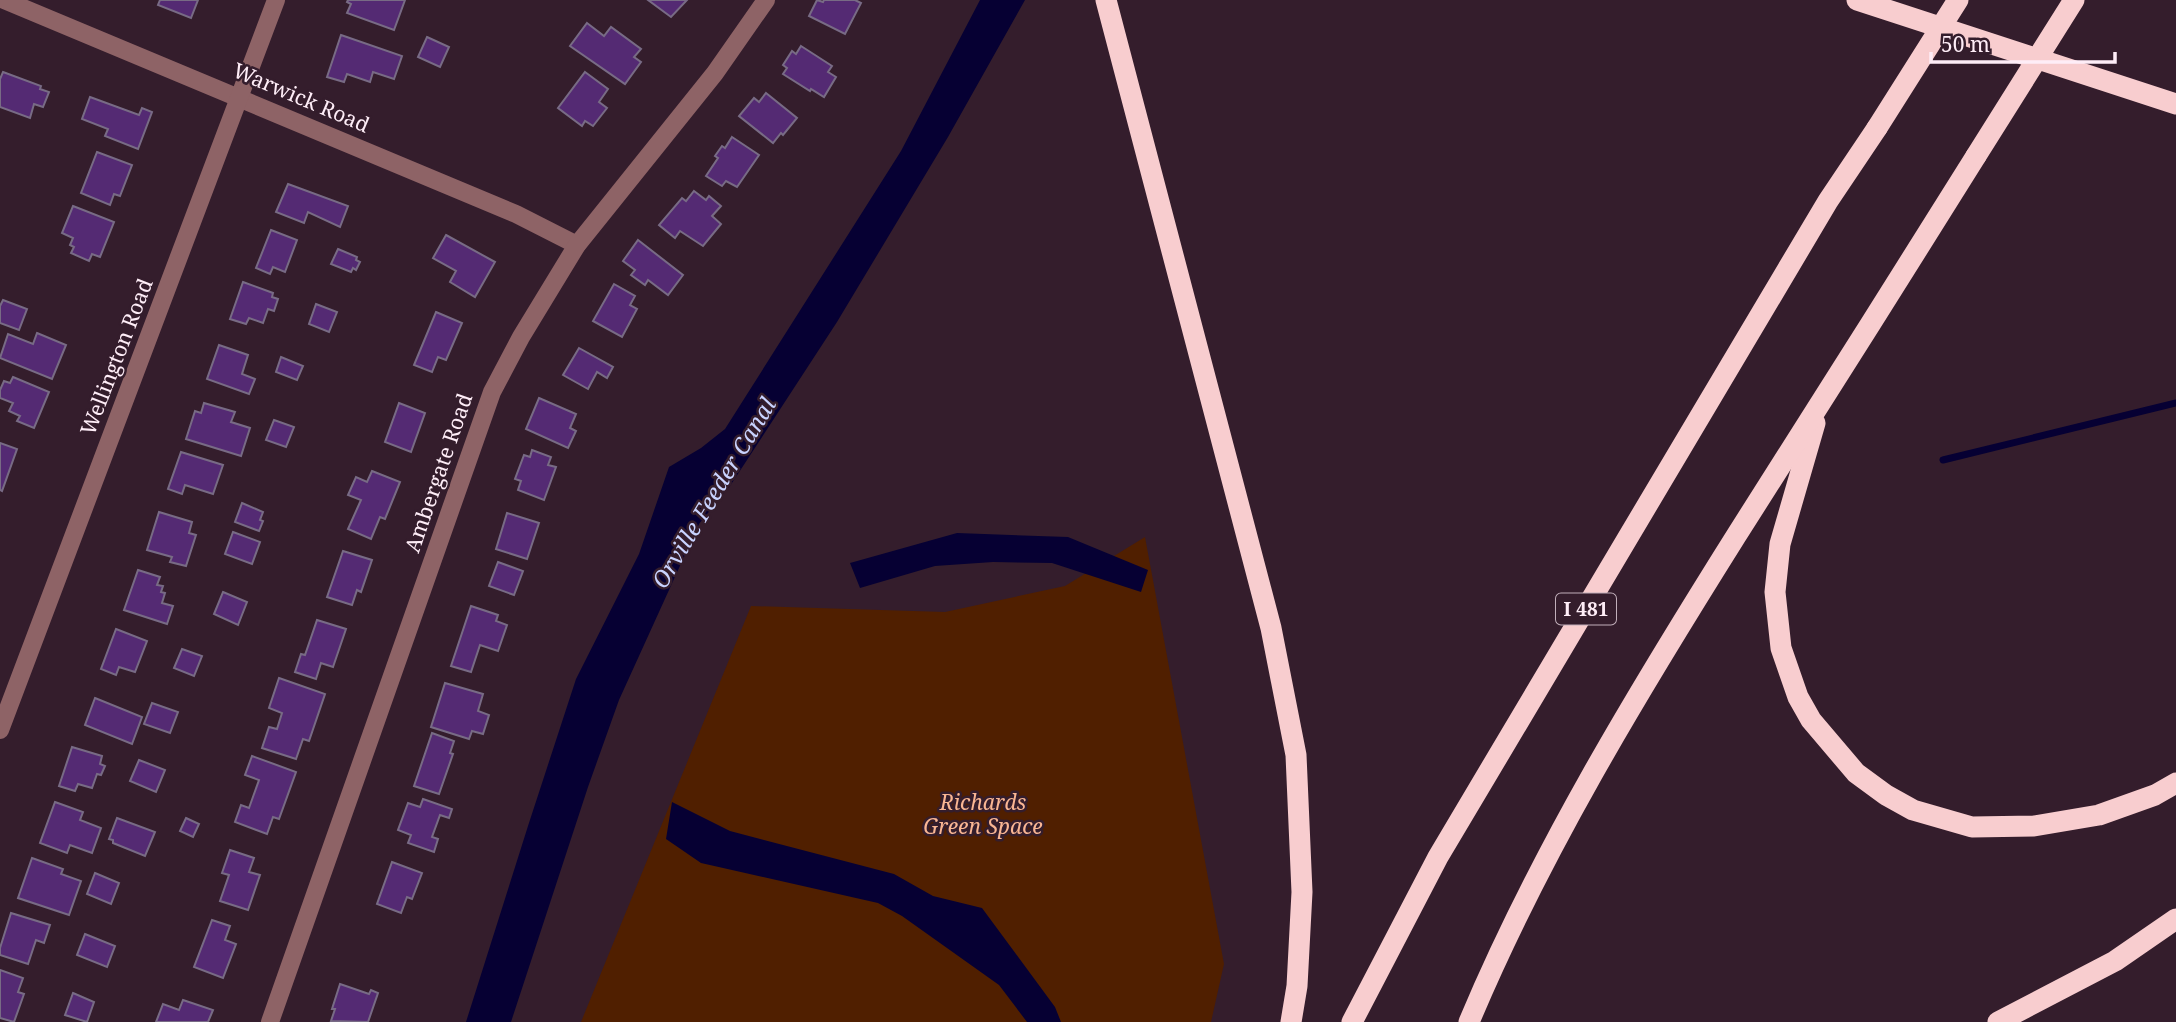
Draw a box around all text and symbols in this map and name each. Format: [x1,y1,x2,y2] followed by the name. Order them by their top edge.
[1931,21,2115,65] scale bar
[1941,30,1990,58] text: 50 m
[229,56,374,138] street label: Warwick Road
[73,274,159,439] street label: Wellington Road
[398,389,478,556] street label: Ambergate Road
[644,391,783,594] water label: Orville Feeder Canal
[1556,594,1616,624] road number: I 481
[923,788,1043,840] park label: Richards Green Space

